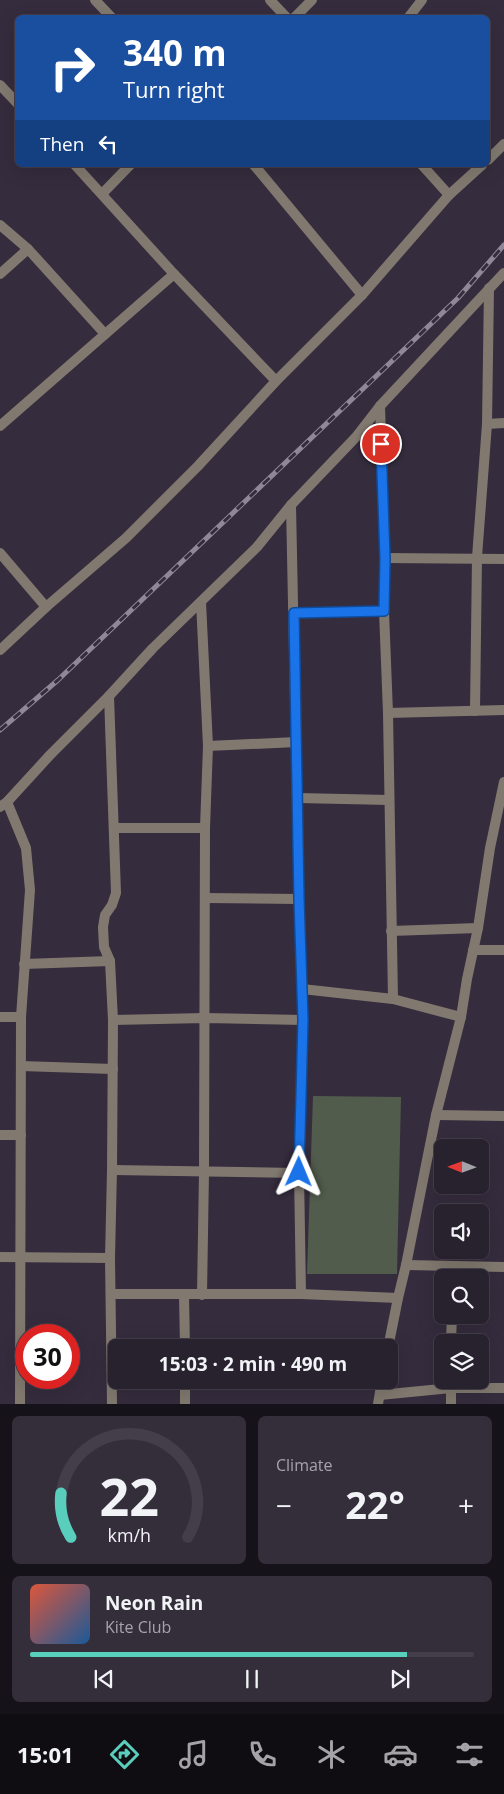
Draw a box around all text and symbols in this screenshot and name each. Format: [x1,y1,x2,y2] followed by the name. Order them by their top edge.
[123,29,227,76] text: 340 m
[40,35,105,100] icon: right
[123,74,225,104] text: Turn right
[94,130,122,158] icon: left
[40,131,84,157] text: Then
[360,423,402,465] pin
[367,430,395,458] icon: arrive
[434,1139,489,1194] north arrow
[434,1139,489,1389] map controls
[272,1145,324,1197] position arrow
[434,1204,489,1259] button: sound
[434,1269,489,1324] button: search
[15,1324,80,1389] speed limit sign: 30
[434,1334,489,1389] button: layers
[159,1351,347,1377] text: 15:03 · 2 min · 490 m
[276,1454,333,1476] text: Climate
[99,1460,159,1531] text: 22
[345,1478,405,1530] text: 22°
[276,1486,292,1524] text: −
[458,1486,474,1524] text: +
[107,1523,151,1547] text: km/h
[105,1590,203,1616] text: Neon Rain
[105,1616,171,1638] text: Kite Club
[90,1665,118,1693] icon: previous
[238,1665,266,1693] icon: pause
[386,1665,414,1693] icon: next
[107,1737,142,1772] icon: directions
[176,1737,211,1772] icon: music
[245,1737,280,1772] icon: phone
[314,1737,349,1772] icon: climate
[383,1737,418,1772] icon: car
[452,1737,487,1772] icon: filters
[17,1739,74,1769] text: 15:01

